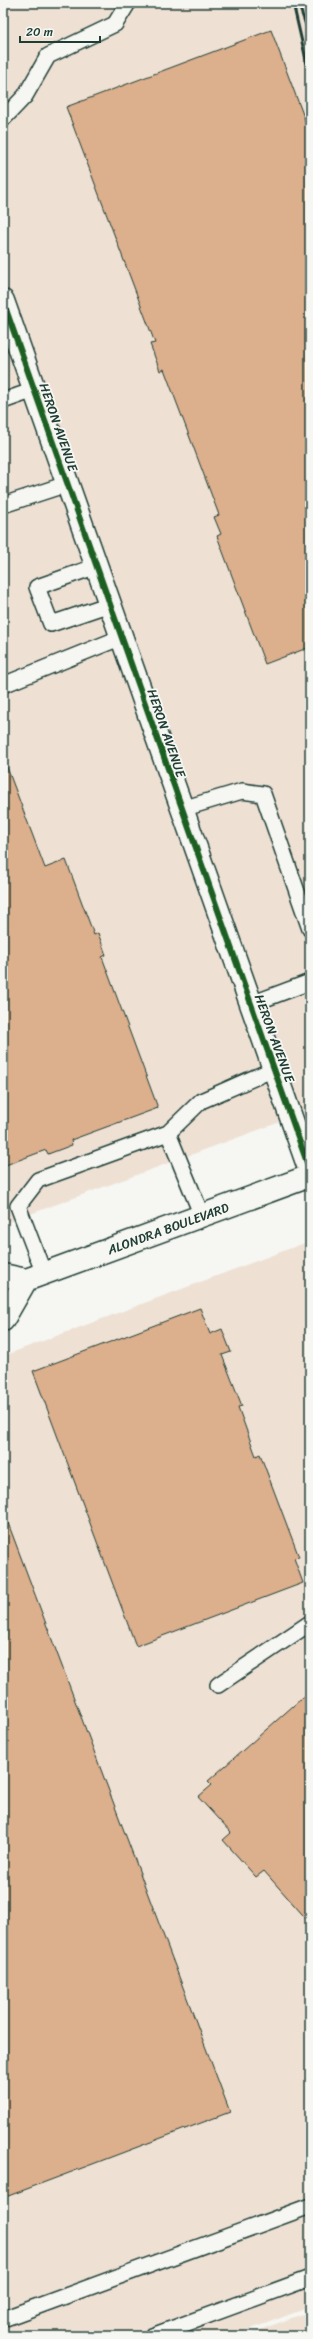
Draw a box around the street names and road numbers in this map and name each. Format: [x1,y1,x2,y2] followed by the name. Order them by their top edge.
[33,380,85,475] street label: HERON AVENUE
[141,686,193,781] street label: HERON AVENUE
[248,991,301,1086] street label: HERON AVENUE
[103,1196,232,1262] street label: ALONDRA BOULEVARD

